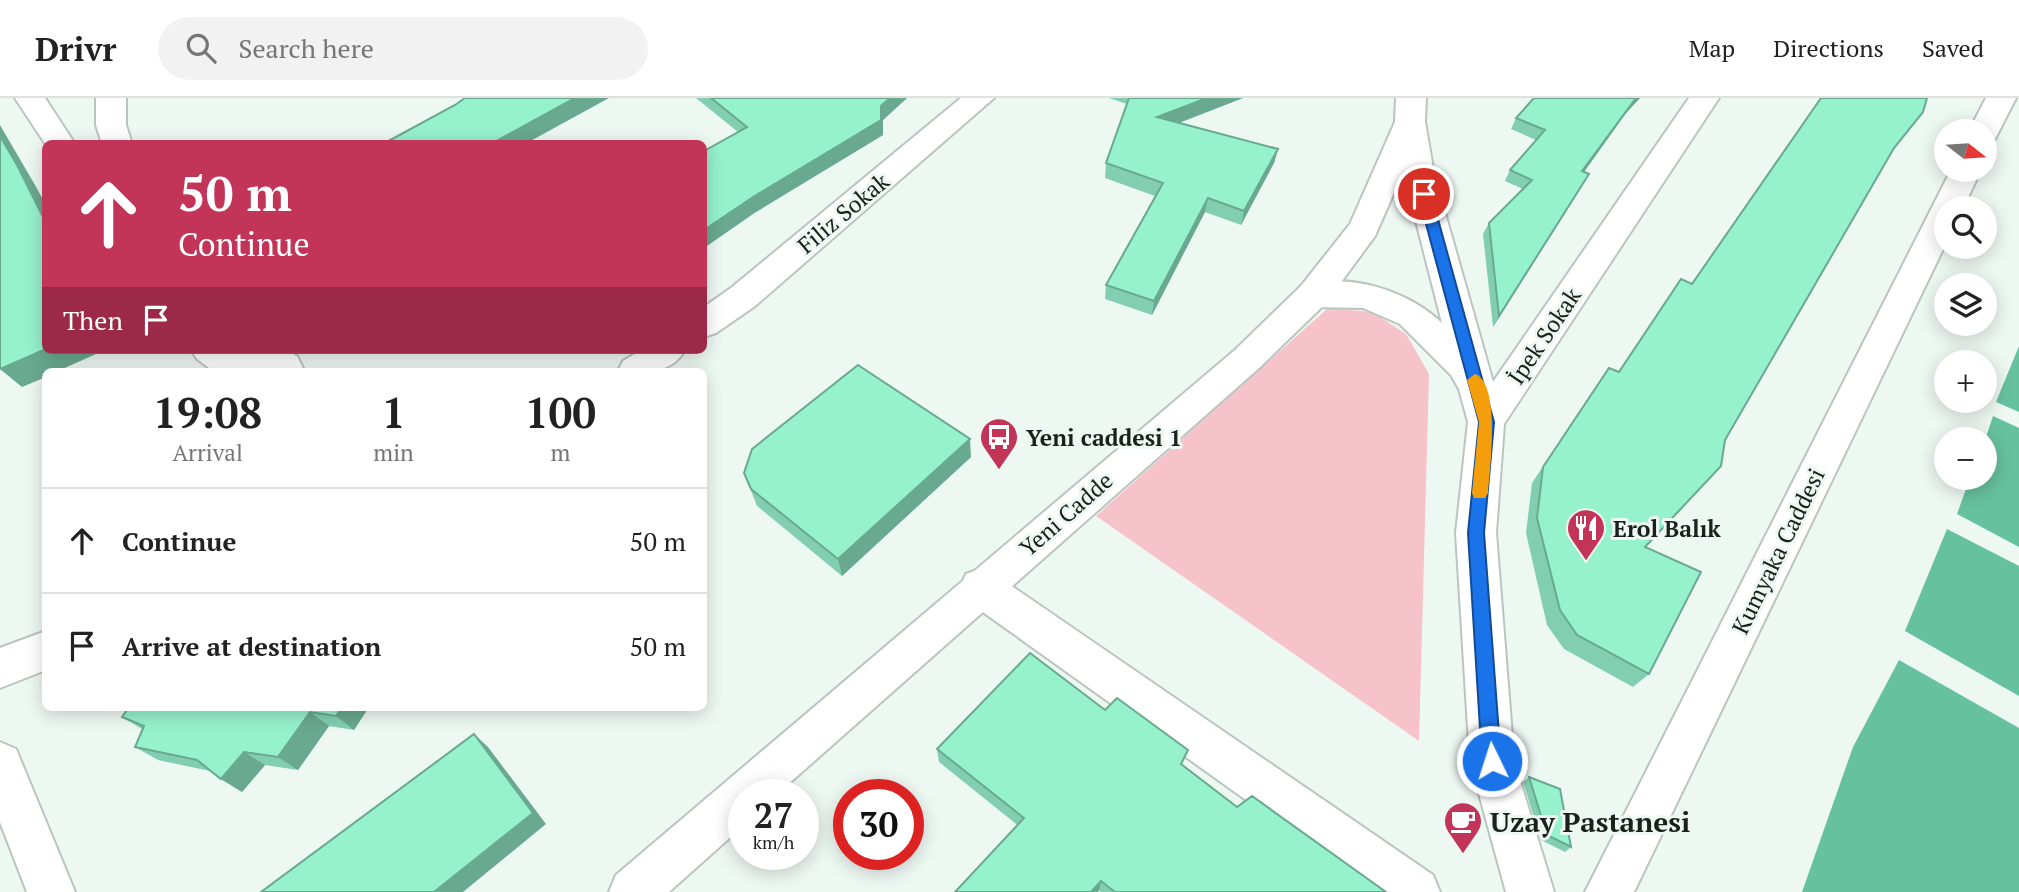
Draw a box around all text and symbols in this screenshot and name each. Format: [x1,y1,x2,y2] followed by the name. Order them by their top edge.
[158,17,648,80] search box
[35,27,116,70] text: Drivr
[182,29,220,67] icon: search
[238,31,374,65] text: Search here
[1689,32,1735,64] text: Map
[1773,32,1884,64] text: Directions
[1922,32,1984,64] text: Saved
[1934,119,1997,182] north arrow
[1934,119,1997,490] map controls
[178,160,292,225] text: 50 m
[1394,164,1454,224] pin
[791,166,895,260] street label: Filiz Sokak
[63,168,154,259] icon: ahead
[1405,175,1443,213] icon: arrive
[1934,196,1997,259] button: search
[178,223,310,265] text: Continue
[1934,273,1997,336] button: layers
[1500,281,1588,390] street label: İpek Sokak
[137,301,175,339] icon: arrive
[63,303,123,337] text: Then
[1934,350,1997,413] button: +
[153,384,262,440] text: 19:08
[382,384,405,440] text: 1
[525,384,596,440] text: 100
[978,416,1020,471] bus stop icon: Yeni caddesi 1
[1026,422,1182,453] place label: Yeni caddesi 1
[1934,427,1997,490] button: −
[172,437,243,468] text: Arrival
[373,437,414,468] text: min
[550,437,570,468] text: m
[1724,463,1832,639] street label: Kumyaka Caddesi
[1013,465,1119,563] street label: Yeni Cadde
[1565,507,1607,562] restaurant icon: Erol Balık
[1613,513,1721,544] place label: Erol Balık
[63,522,101,560] icon: ahead
[122,524,236,558] text: Continue
[630,524,686,558] text: 50 m
[63,627,101,665] icon: arrive
[122,629,381,663] text: Arrive at destination
[630,629,686,663] text: 50 m
[1455,724,1529,798] position arrow
[833,779,924,870] speed limit sign: 30
[754,792,793,838] text: 27
[1442,800,1484,855] cafe icon: Uzay Pastanesi
[1490,803,1690,840] place label: Uzay Pastanesi
[753,830,794,854] text: km/h

